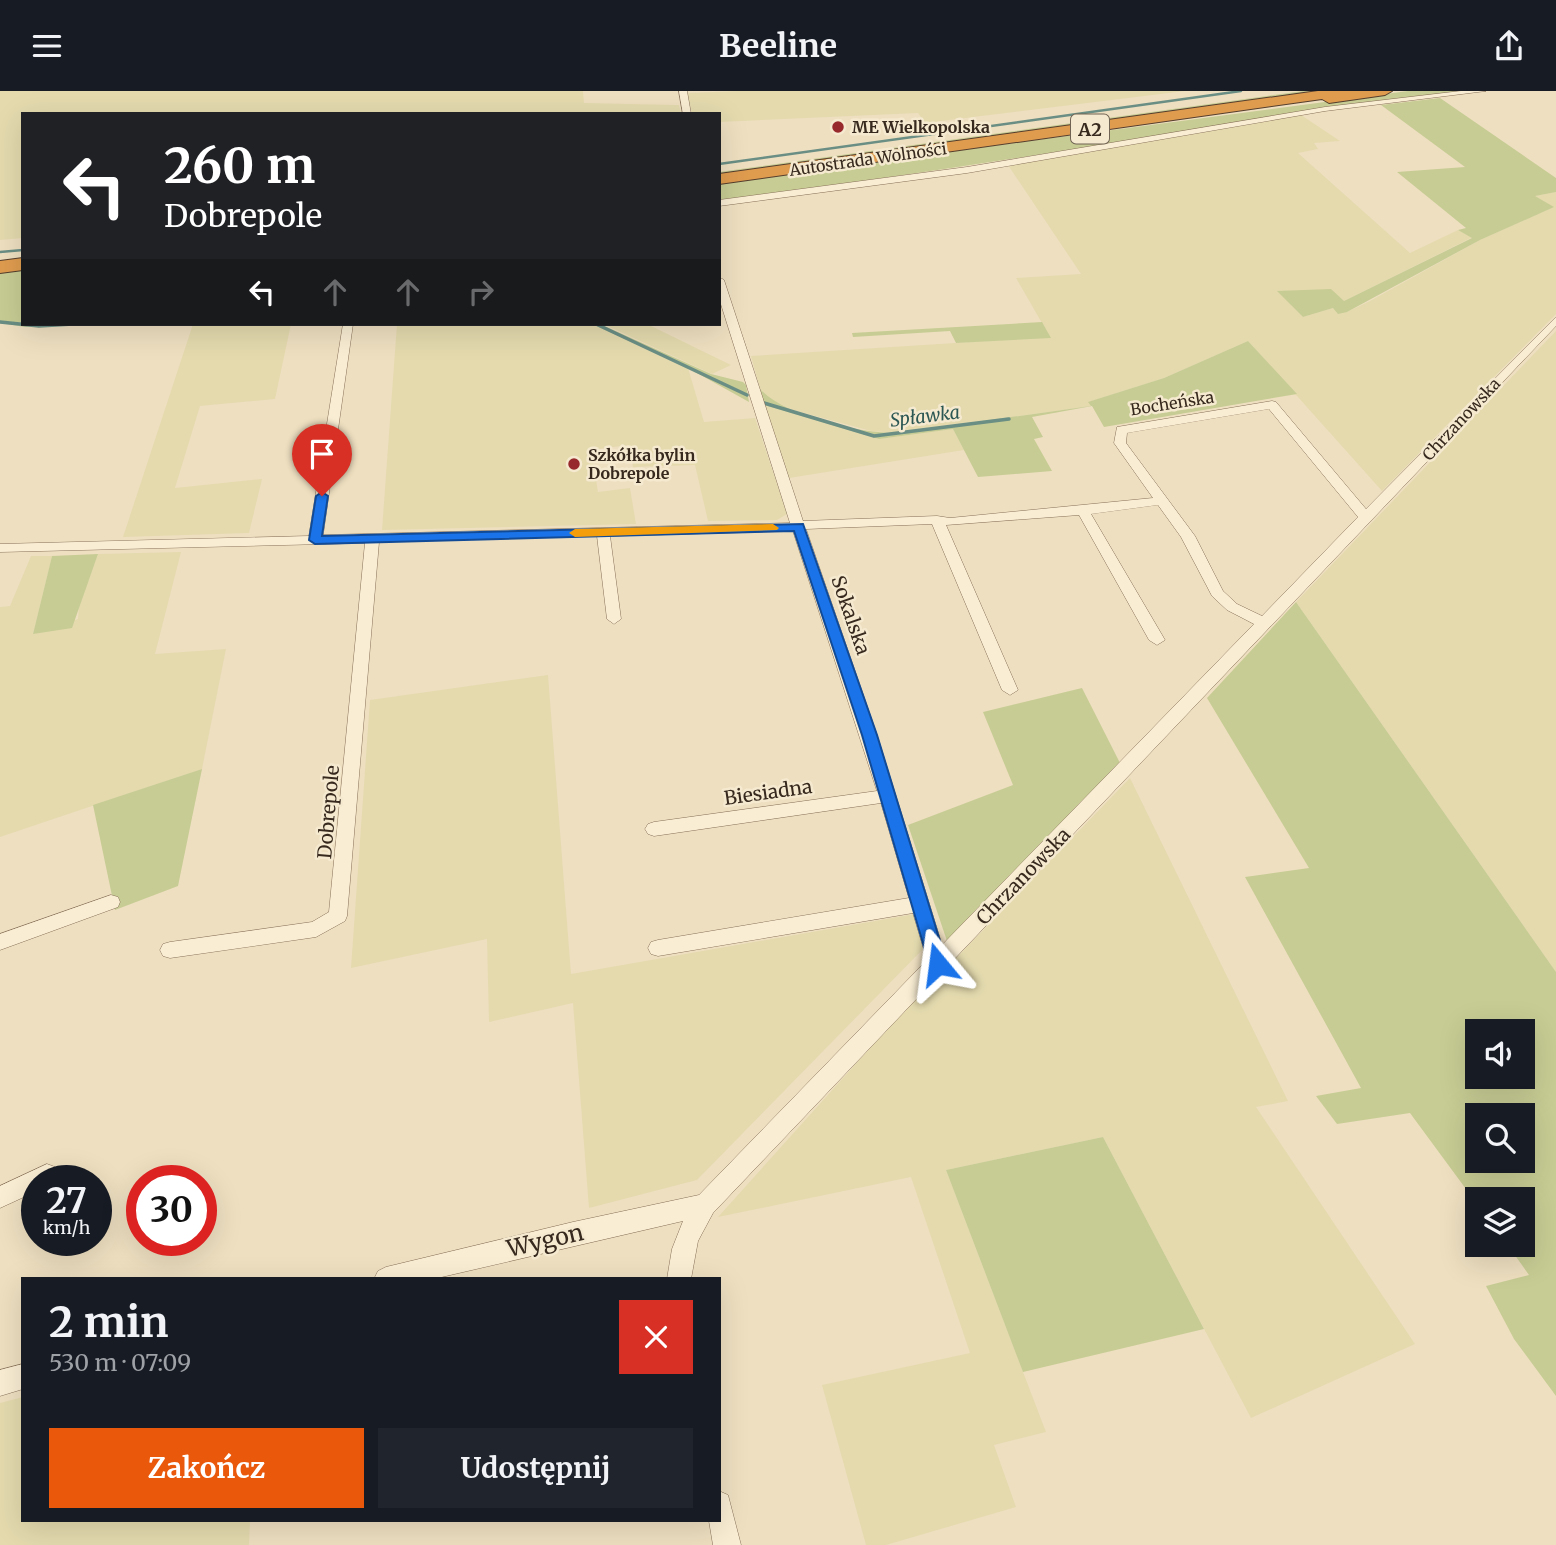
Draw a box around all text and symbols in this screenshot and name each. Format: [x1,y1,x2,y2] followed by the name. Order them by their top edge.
[719,26,837,66] text: Beeline
[28,27,66,65] icon: menu
[1490,27,1528,65] icon: share
[1071,115,1109,143] road number: A2
[852,117,990,137] place label: ME Wielkopolska
[830,119,846,135] marker: ME Wielkopolska
[164,135,315,196] text: 260 m
[787,138,948,180] street label: Autostrada Wolności
[49,140,140,231] icon: left
[164,196,322,236] text: Dobrepole
[243,273,281,311] icon: left
[316,273,354,311] icon: ahead
[389,273,427,311] icon: ahead
[462,273,500,311] icon: right
[1418,373,1505,464] street label: Chrzanowska
[1129,386,1216,419] street label: Bocheńska
[889,400,961,432] water label: Spławka
[292,424,352,496] pin
[303,435,341,473] icon: arrive
[588,445,695,483] place label: Szkółka bylin Dobrepole
[566,456,582,472] marker: Szkółka bylin Dobrepole
[826,572,876,658] street label: Sokalska
[312,764,344,860] street label: Dobrepole
[722,774,814,810] street label: Biesiadna
[971,823,1075,929] street label: Chrzanowska
[901,927,975,1001] position arrow
[1465,1019,1535,1257] map controls
[1465,1019,1535,1089] button: sound
[1465,1103,1535,1173] button: search
[126,1165,217,1256] speed limit sign: 30
[46,1179,87,1223] text: 27
[1465,1187,1535,1257] button: layers
[43,1216,90,1239] text: km/h
[503,1217,586,1263] street label: Wygon
[49,1296,169,1348] text: 2 min
[619,1300,693,1374] button: close
[49,1348,191,1377] text: 530 m · 07:09
[49,1428,364,1508] button: Zakończ
[378,1428,693,1508] button: Udostępnij

